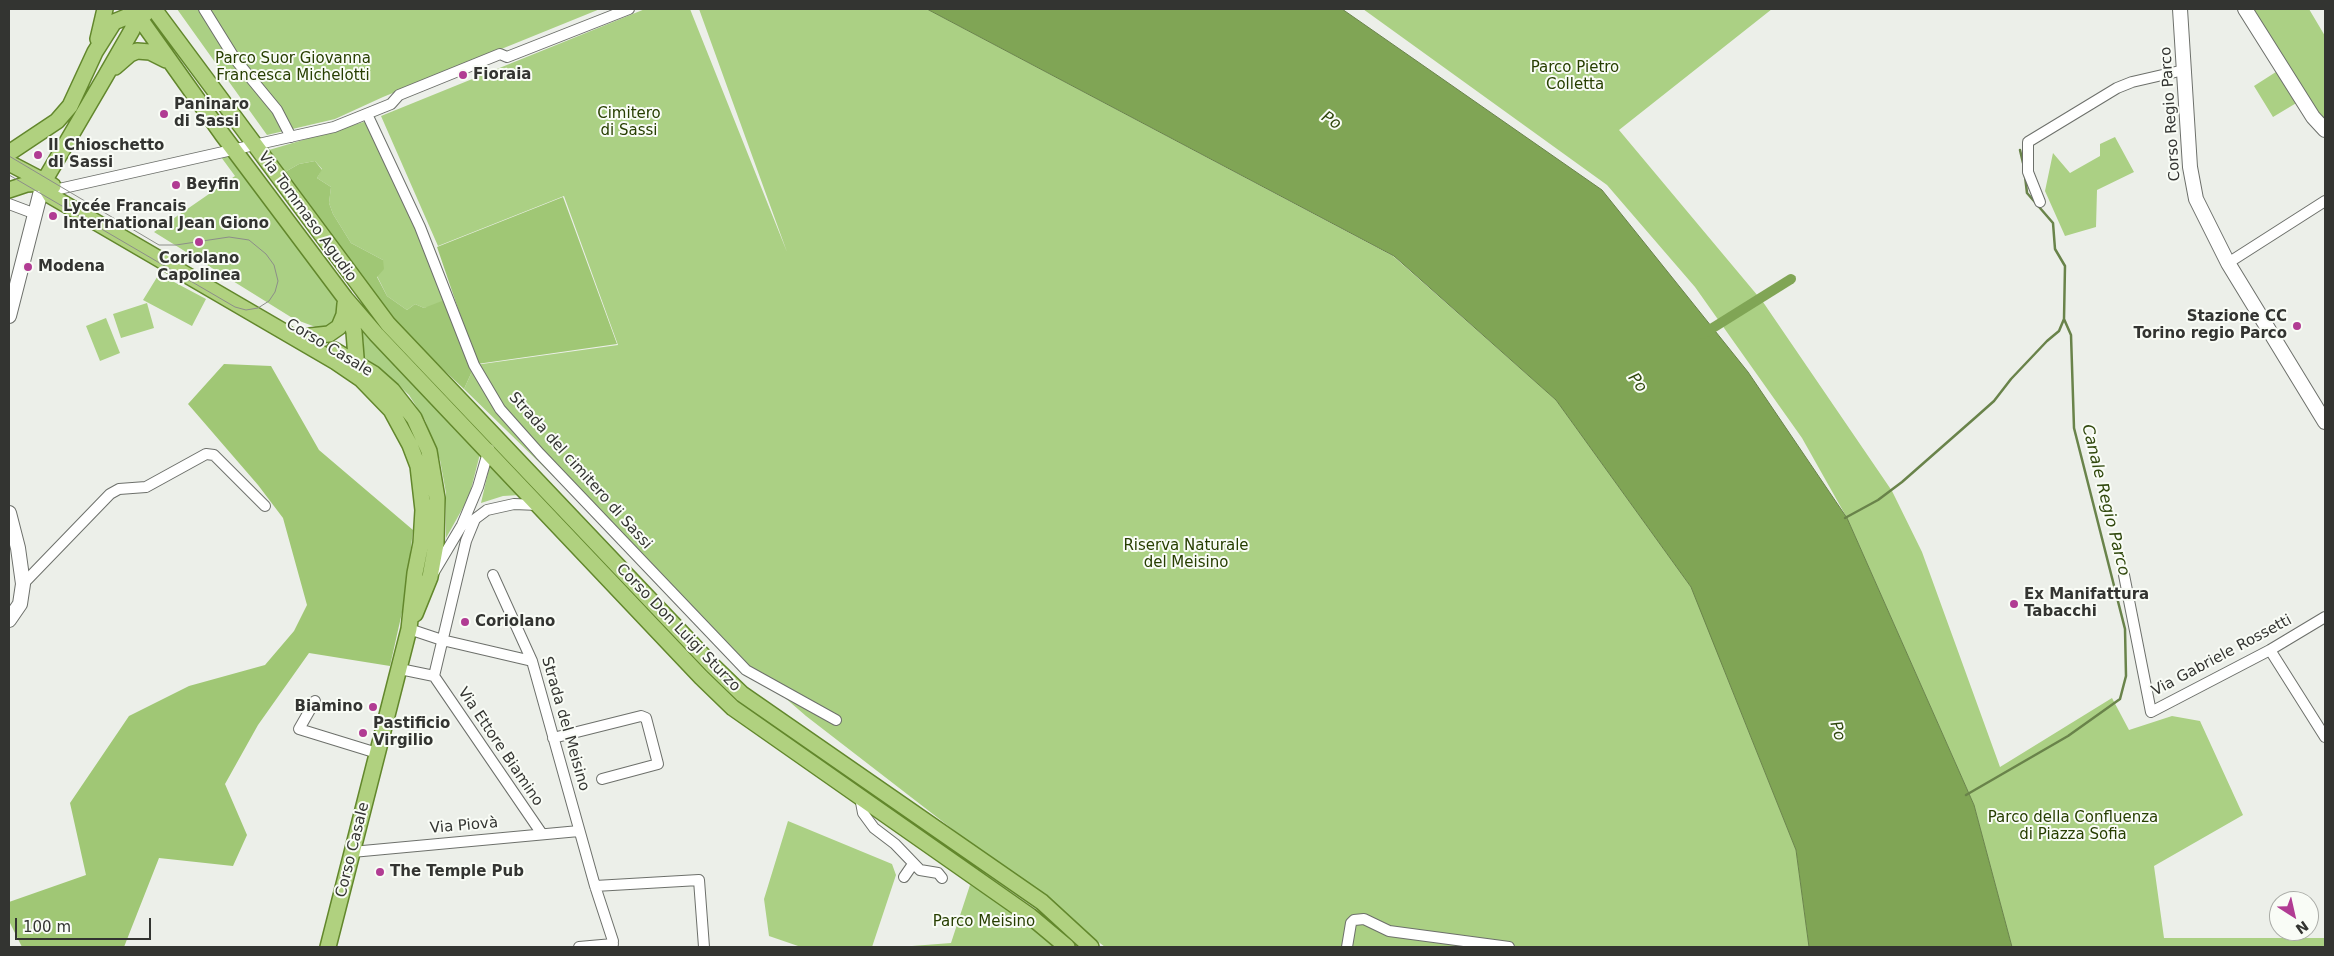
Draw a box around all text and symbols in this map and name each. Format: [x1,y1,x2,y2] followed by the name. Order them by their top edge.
[2157,46,2185,182] street label: Corso Regio Parco
[215,50,371,85] park label: Parco Suor Giovanna Francesca Michelotti
[1531,59,1619,94] park label: Parco Pietro Colletta
[473,66,531,84] place label: Fioraia
[457,69,469,81] marker: Fioraia
[174,96,249,131] place label: Paninaro di Sassi
[597,105,661,140] park label: Cimitero di Sassi
[158,108,170,120] marker: Paninaro di Sassi
[1318,108,1344,134] water label: Po
[48,137,164,172] place label: Il Chioschetto di Sassi
[32,149,44,161] marker: Il Chioschetto di Sassi
[254,149,360,285] street label: Via Tommaso Agudio
[186,176,239,194] place label: Beyfin
[170,179,182,191] marker: Beyfin
[63,198,269,233] place label: Lycée Francais International Jean Giono
[47,210,59,222] marker: Lycée Francais International Jean Giono
[193,236,205,248] marker: Coriolano Capolinea
[157,250,241,285] place label: Coriolano Capolinea
[38,258,105,276] place label: Modena
[22,261,34,273] marker: Modena
[2133,308,2287,343] place label: Stazione CC Torino regio Parco
[283,315,375,381] street label: Corso Casale
[2291,320,2303,332] marker: Stazione CC Torino regio Parco
[1623,369,1651,397] water label: Po
[505,389,655,553] street label: Strada del cimitero di Sassi
[2077,422,2133,578] water label: Canale Regio Parco
[1123,537,1249,572] park label: Riserva Naturale del Meisino
[612,560,744,696] street label: Corso Don Luigi Sturzo
[2024,586,2149,621] place label: Ex Manifattura Tabacchi
[2008,598,2020,610] marker: Ex Manifattura Tabacchi
[2149,611,2295,701] street label: Via Gabriele Rossetti
[475,613,555,631] place label: Coriolano
[459,616,471,628] marker: Coriolano
[537,655,593,793] street label: Strada del Meisino
[454,684,546,810] street label: Via Ettore Biamino
[295,698,363,716] place label: Biamino
[367,701,379,713] marker: Biamino
[373,715,450,750] place label: Pastificio Virgilio
[1825,719,1849,743] water label: Po
[357,727,369,739] marker: Pastificio Virgilio
[332,800,374,900] street label: Corso Casale
[1988,809,2158,844] park label: Parco della Confluenza di Piazza Sofia
[429,814,499,838] street label: Via Piovà
[390,863,524,881] place label: The Temple Pub
[374,866,386,878] marker: The Temple Pub
[2269,891,2319,941] north arrow
[18,908,154,940] scale bar
[933,913,1035,931] park label: Parco Meisino
[23,918,71,936] text: 100 m
[2293,918,2311,937] text: N

